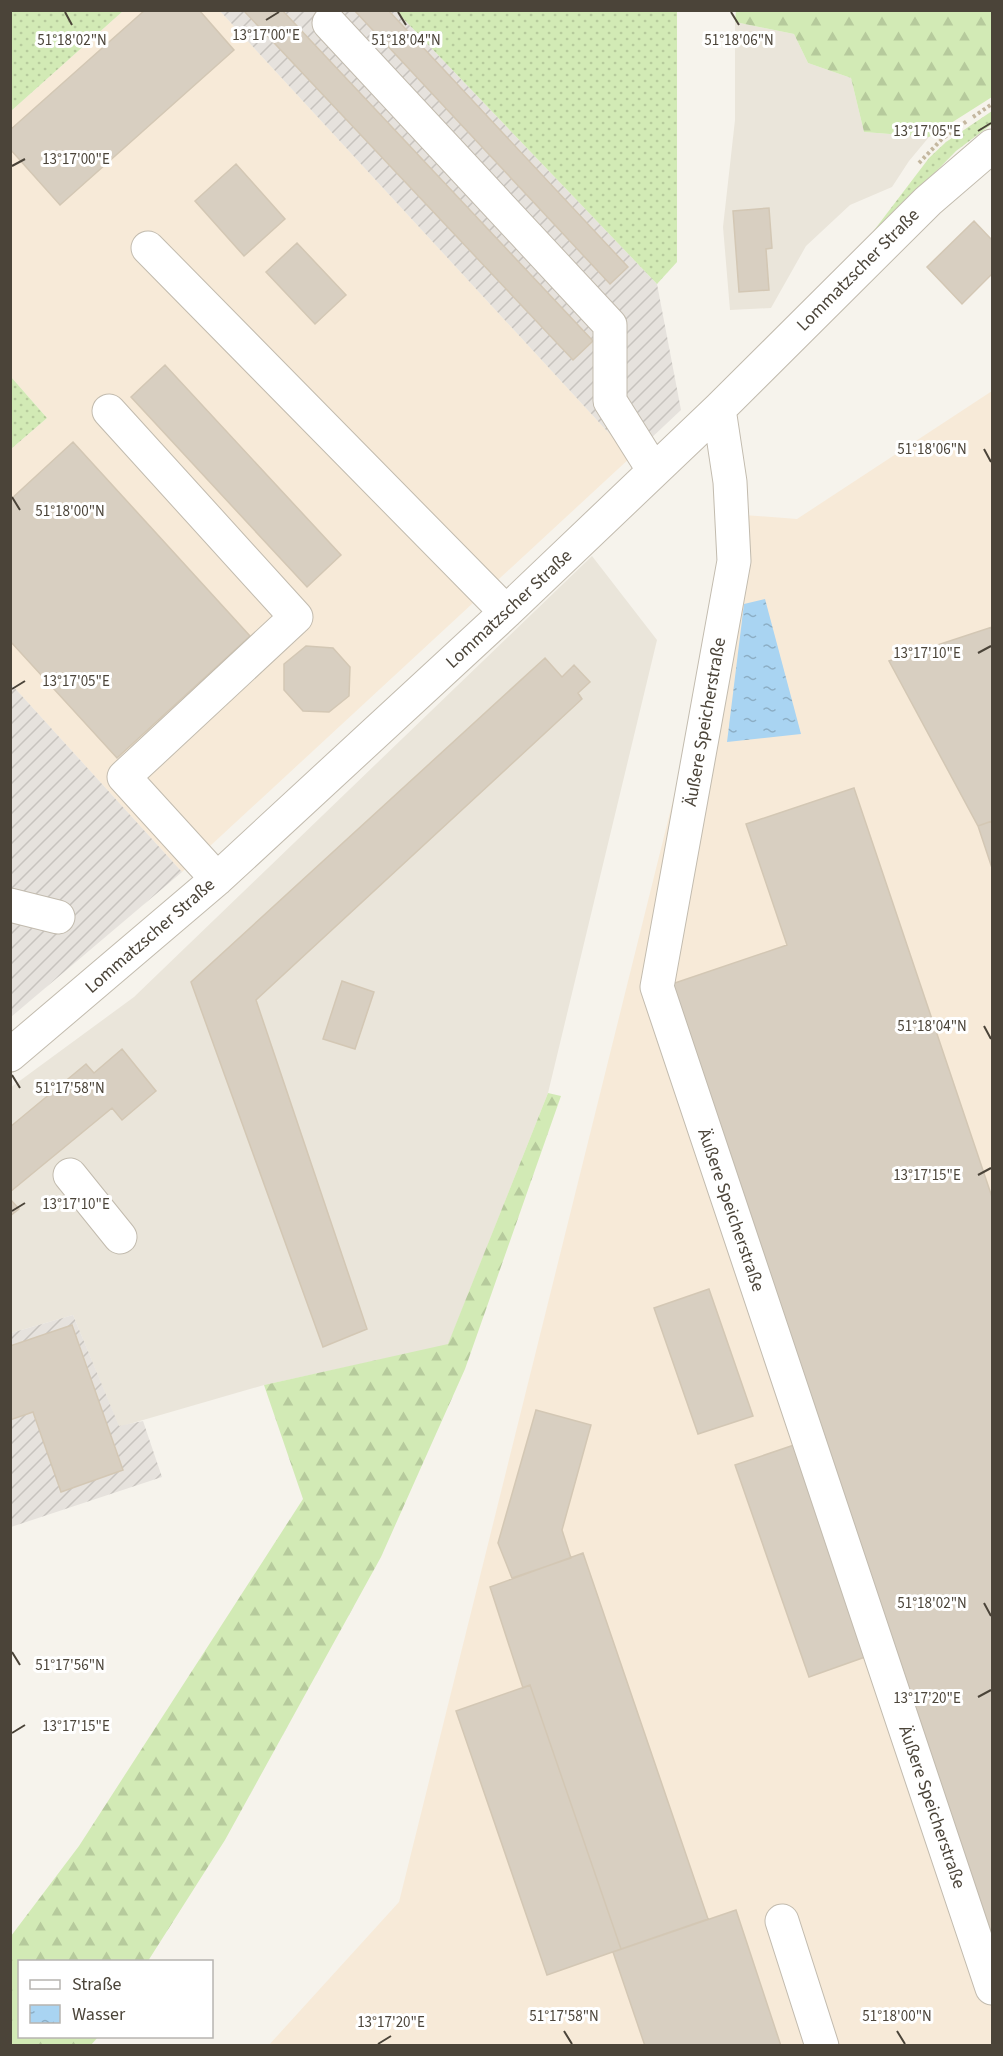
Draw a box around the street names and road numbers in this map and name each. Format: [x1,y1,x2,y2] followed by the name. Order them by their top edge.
[791,203,925,337] street label: Lommatzscher Straße
[440,544,578,674] street label: Lommatzscher Straße
[678,636,732,808] street label: Äußere Speicherstraße
[80,873,220,999] street label: Lommatzscher Straße
[691,1125,771,1295] street label: Äußere Speicherstraße
[892,1722,972,1892] street label: Äußere Speicherstraße

